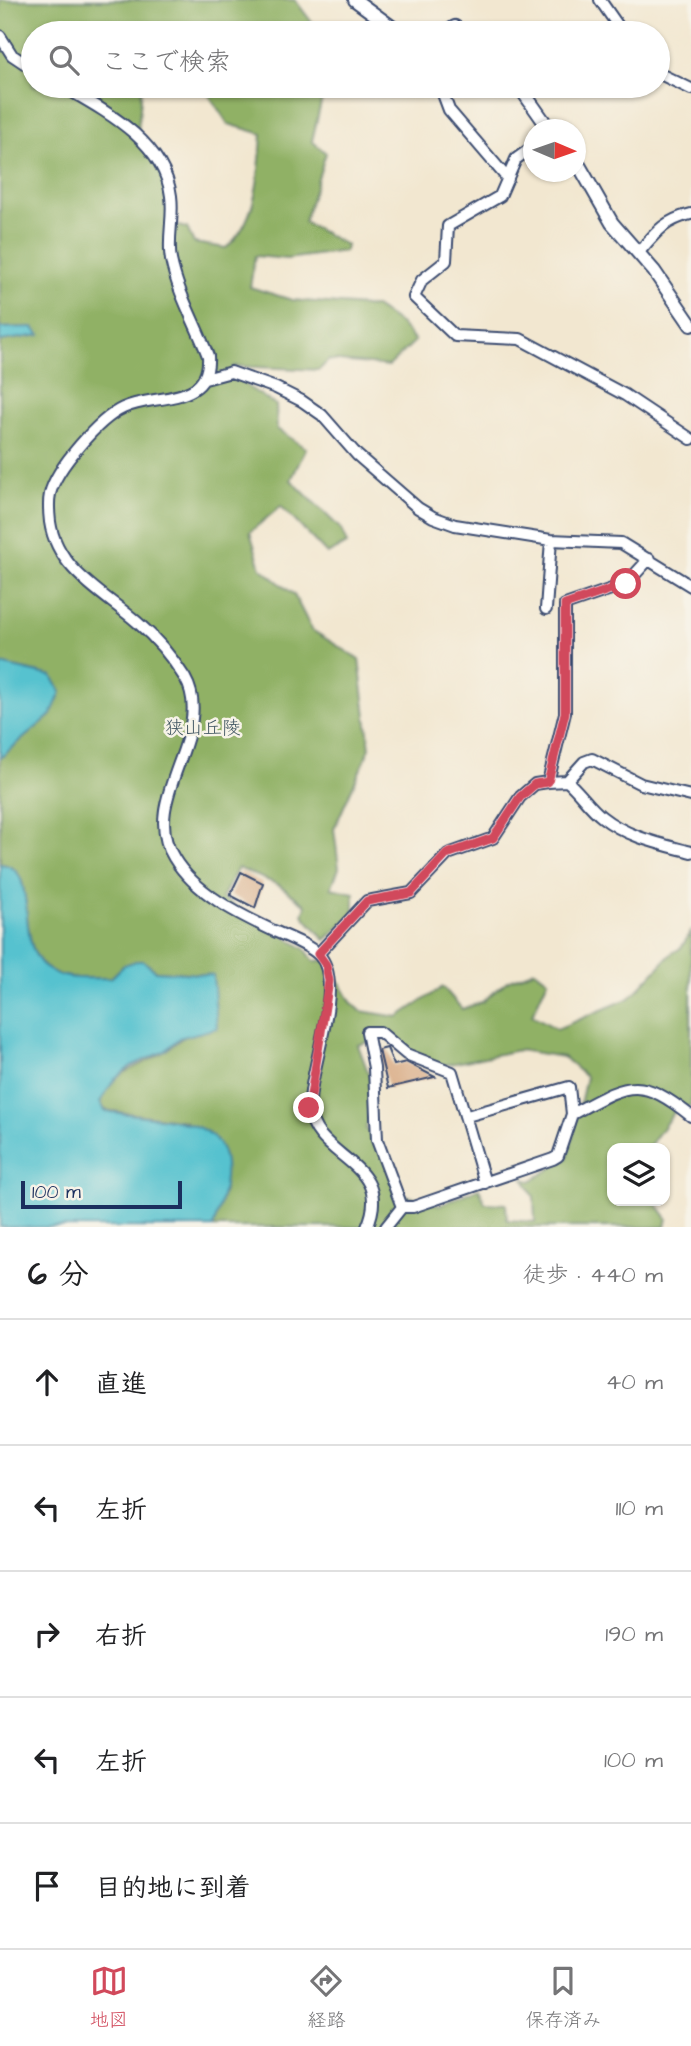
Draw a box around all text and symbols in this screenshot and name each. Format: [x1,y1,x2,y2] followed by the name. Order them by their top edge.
[21,21,670,98] search box
[45,41,83,79] icon: search
[101,44,231,80] text: ここで検索
[523,119,586,182] north arrow
[610,568,641,599] route start
[165,715,241,742] park label: 狭山丘陵
[293,1092,324,1123] route end
[607,1143,670,1206] map controls
[607,1143,670,1206] button: layers
[21,1178,182,1210] scale bar
[32,1179,81,1206] text: 100 m
[28,1254,89,1296] text: 6 分
[522,1259,663,1291] text: 徒歩 · 440 m
[28,1363,66,1401] icon: ahead
[95,1366,147,1402] text: 直進
[606,1366,663,1398] text: 40 m
[28,1489,66,1527] icon: left
[95,1492,147,1528] text: 左折
[615,1492,663,1524] text: 110 m
[28,1615,66,1653] icon: right
[95,1618,147,1654] text: 右折
[605,1618,663,1650] text: 190 m
[28,1741,66,1779] icon: left
[95,1744,147,1780] text: 左折
[604,1744,663,1776] text: 100 m
[28,1867,66,1905] icon: arrive
[95,1870,251,1906] text: 目的地に到着
[90,1962,128,2034] tab: 地図
[307,1962,345,2034] tab: 経路
[525,1962,601,2034] tab: 保存済み

